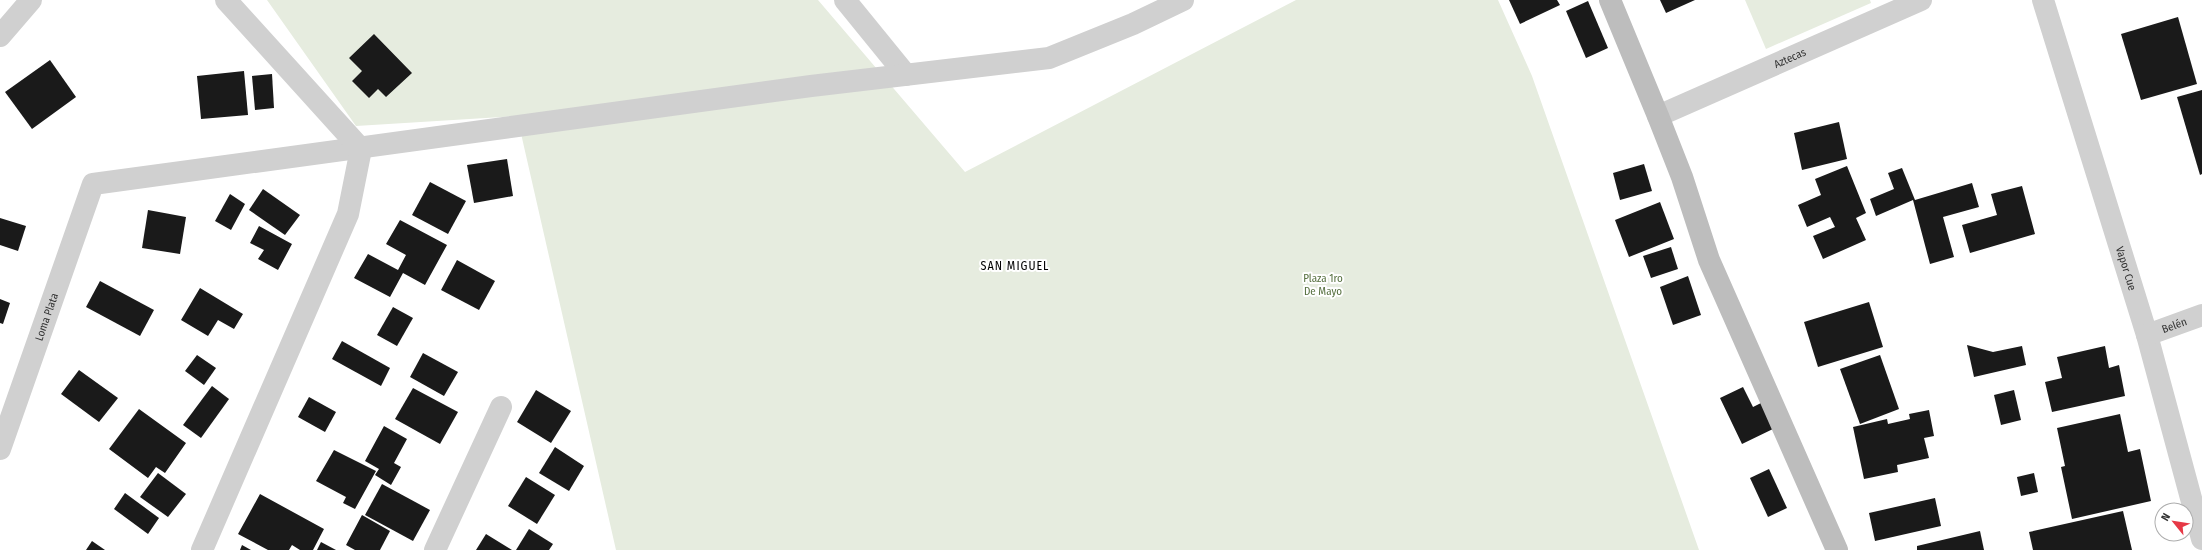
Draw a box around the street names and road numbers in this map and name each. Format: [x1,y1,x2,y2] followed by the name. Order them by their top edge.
[1772,45,1808,71] street label: Aztecas
[2113,245,2139,292] street label: Vapor Cue
[32,291,61,343] street label: Loma Plata
[2160,315,2188,336] street label: Belén

